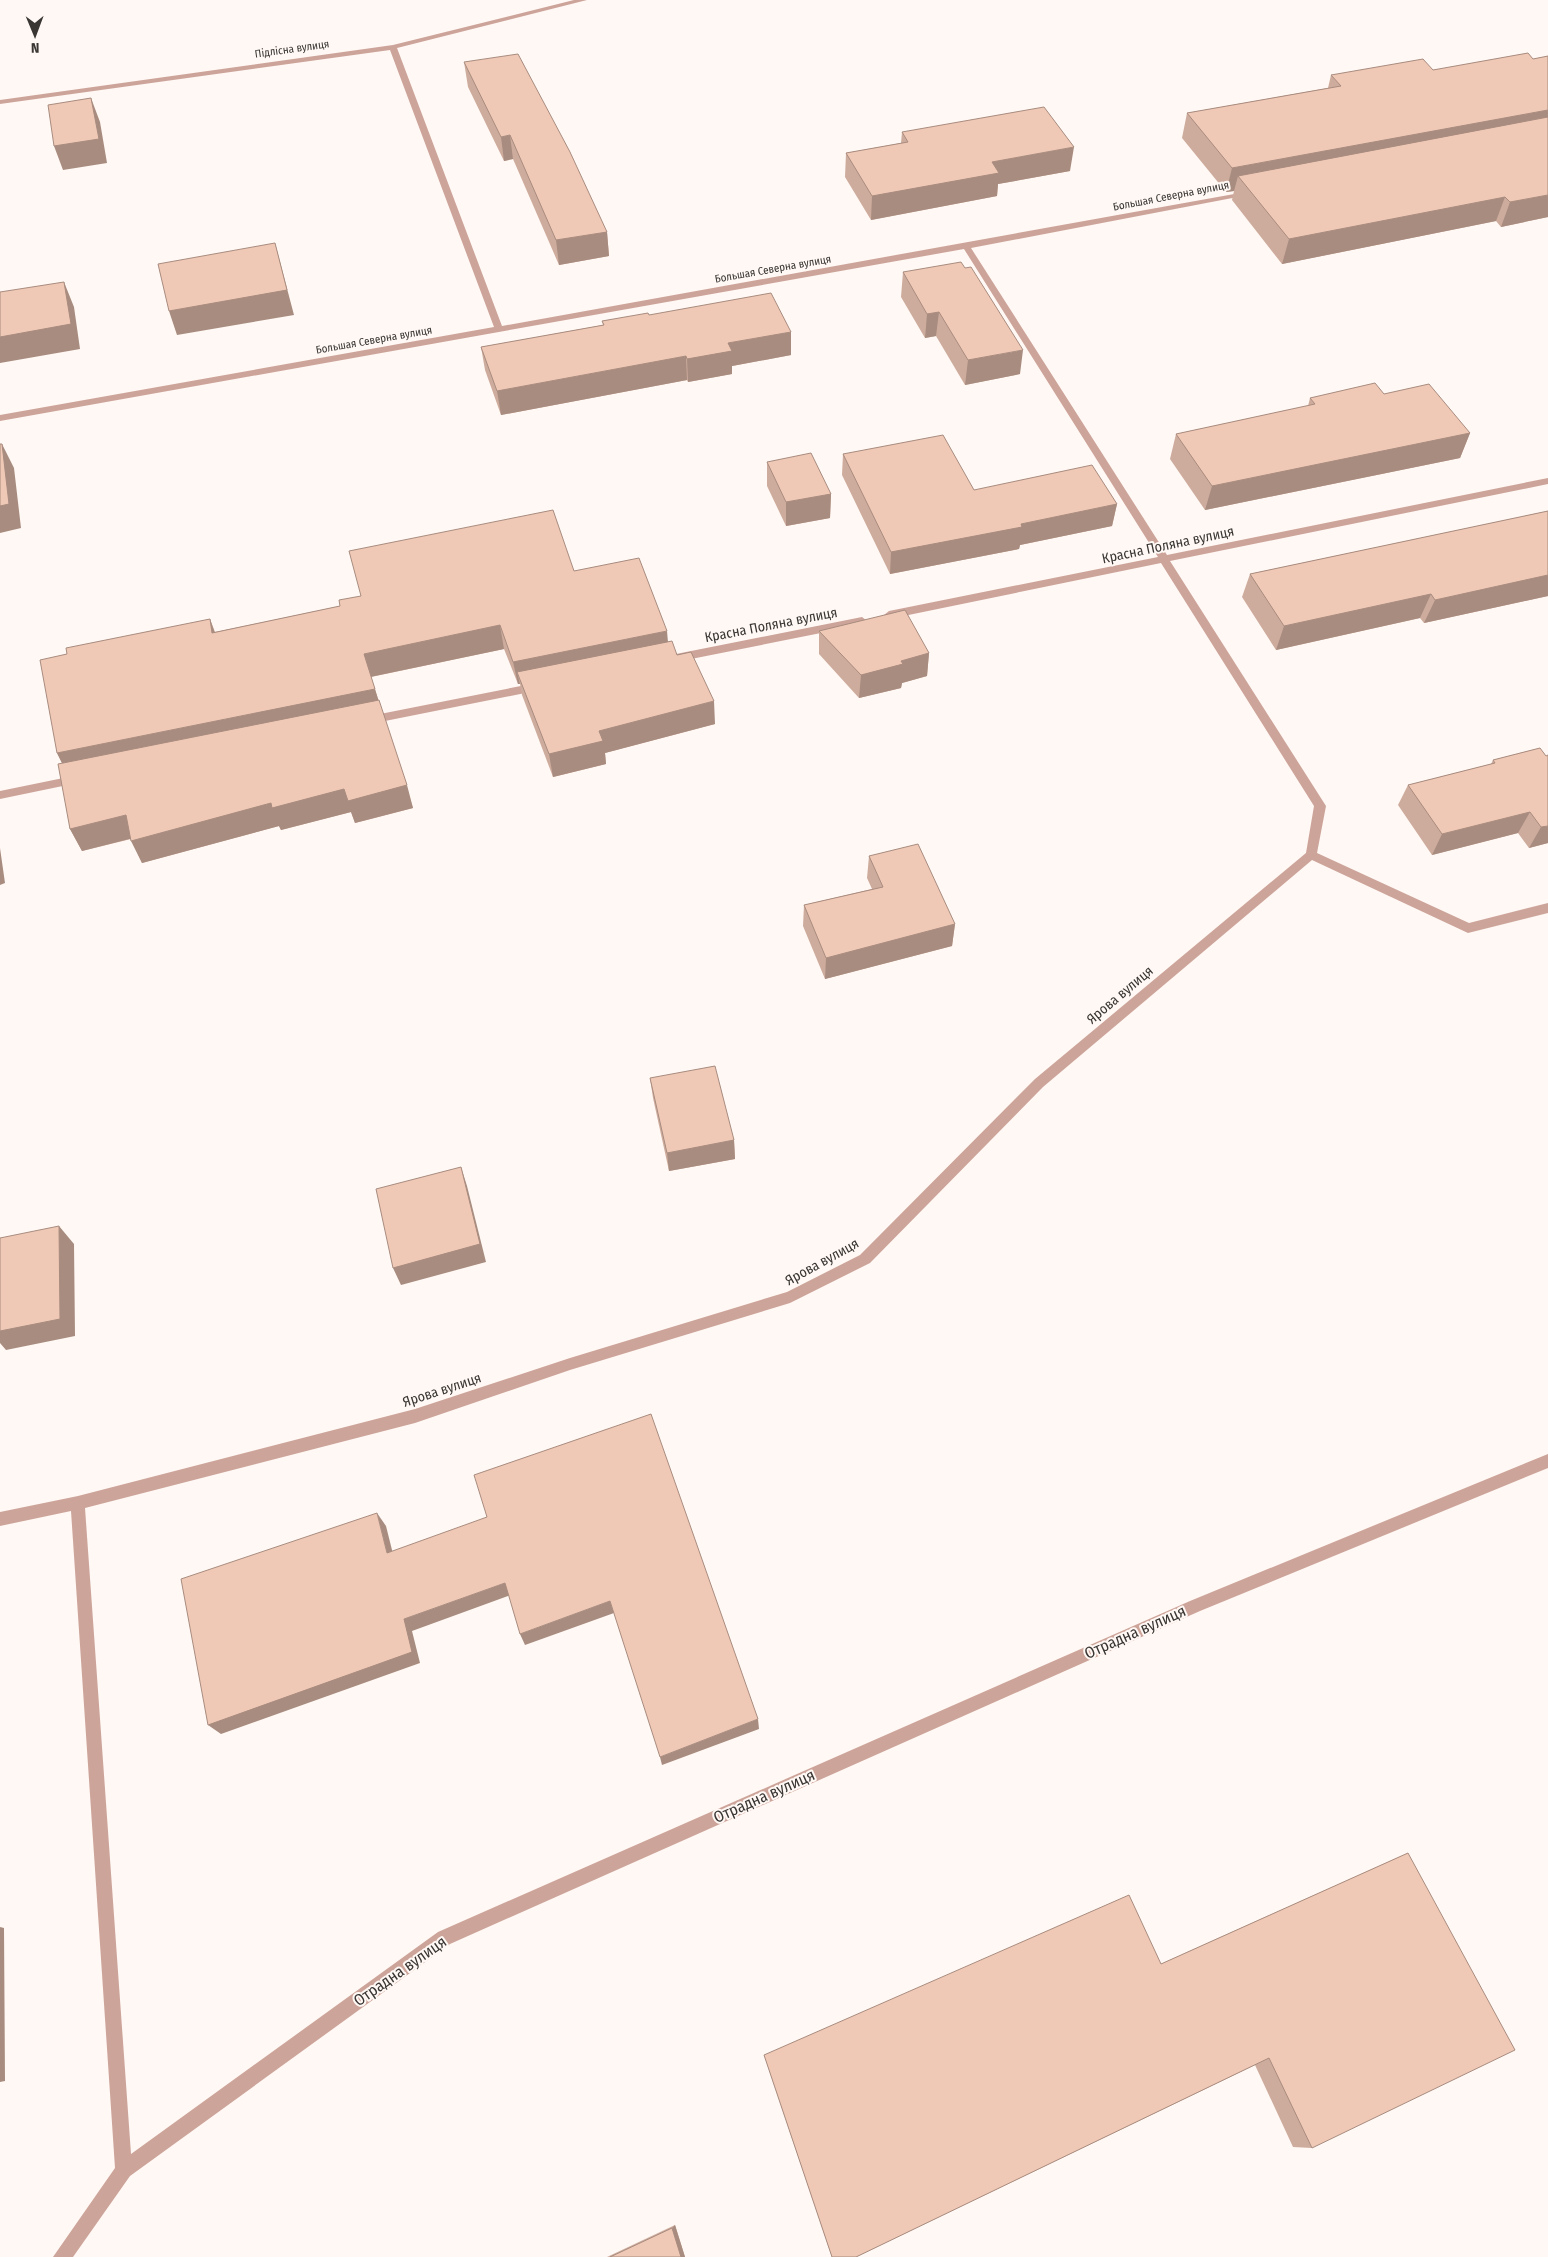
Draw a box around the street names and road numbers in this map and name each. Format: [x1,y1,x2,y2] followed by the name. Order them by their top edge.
[254,37,330,61] street label: Підлісна вулиця
[1112,178,1230,214] street label: Большая Северна вулиця
[714,252,832,286] street label: Большая Северна вулиця
[315,323,433,357] street label: Большая Северна вулиця
[1100,523,1236,567] street label: Красна Поляна вулиця
[703,604,839,646] street label: Красна Поляна вулиця
[1083,962,1157,1028] street label: Ярова вулиця
[782,1235,862,1289] street label: Ярова вулиця
[401,1369,483,1411] street label: Ярова вулиця
[1081,1601,1189,1663] street label: Отрадна вулиця
[710,1765,818,1827] street label: Отрадна вулиця
[350,1932,450,2010] street label: Отрадна вулиця

